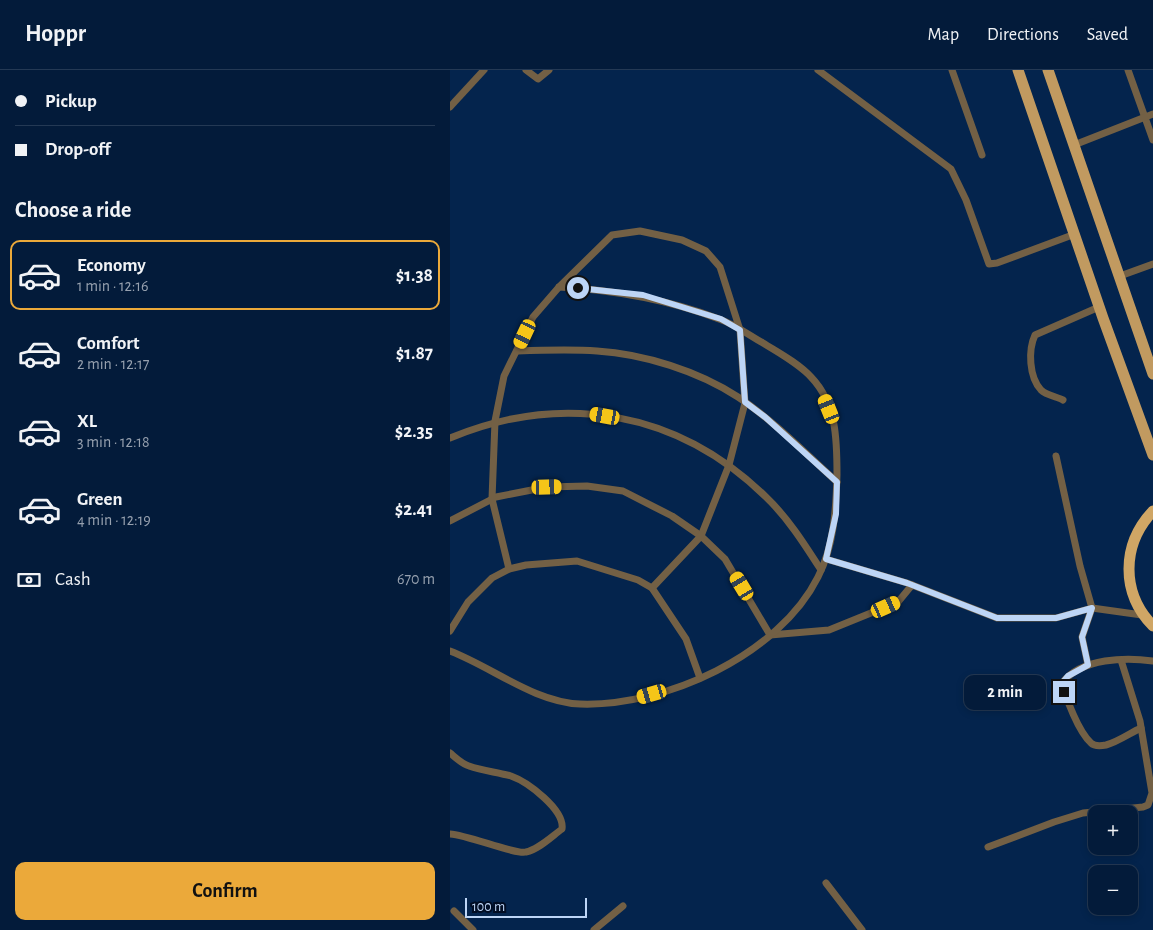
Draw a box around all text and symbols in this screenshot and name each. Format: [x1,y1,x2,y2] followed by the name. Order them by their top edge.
[25,22,86,46] text: Hoppr
[928,26,959,44] text: Map
[987,26,1059,44] text: Directions
[1087,26,1128,44] text: Saved
[45,92,97,111] text: Pickup
[45,140,110,159] text: Drop-off
[15,199,131,221] text: Choose a ride
[17,253,62,298] icon: car
[77,256,146,275] text: Economy
[396,266,433,285] text: $1.38
[567,277,589,299] route start
[77,278,149,294] text: 1 min · 12:16
[511,317,538,351] car
[17,331,62,376] icon: car
[77,334,139,353] text: Comfort
[396,344,433,363] text: $1.87
[77,356,149,372] text: 2 min · 12:17
[816,392,841,426] car
[588,406,621,426] car
[17,409,62,454] icon: car
[77,412,97,431] text: XL
[395,422,433,441] text: $2.35
[77,434,150,450] text: 3 min · 12:18
[531,479,562,495] car
[17,487,62,532] icon: car
[77,490,123,509] text: Green
[395,500,433,519] text: $2.41
[77,512,151,528] text: 4 min · 12:19
[15,566,43,594] icon: cash
[727,569,756,603] car
[55,570,91,589] text: Cash
[397,571,435,587] text: 670 m
[869,594,902,620] car
[964,674,1046,710] callout: 2 min
[1053,681,1075,703] route end
[635,683,668,705] car
[987,684,1023,700] text: 2 min
[1088,805,1138,915] map controls
[1088,805,1138,855] button: +
[15,862,435,920] button: Confirm
[1088,865,1138,915] button: −
[465,895,588,918] scale bar
[472,900,505,914] text: 100 m

